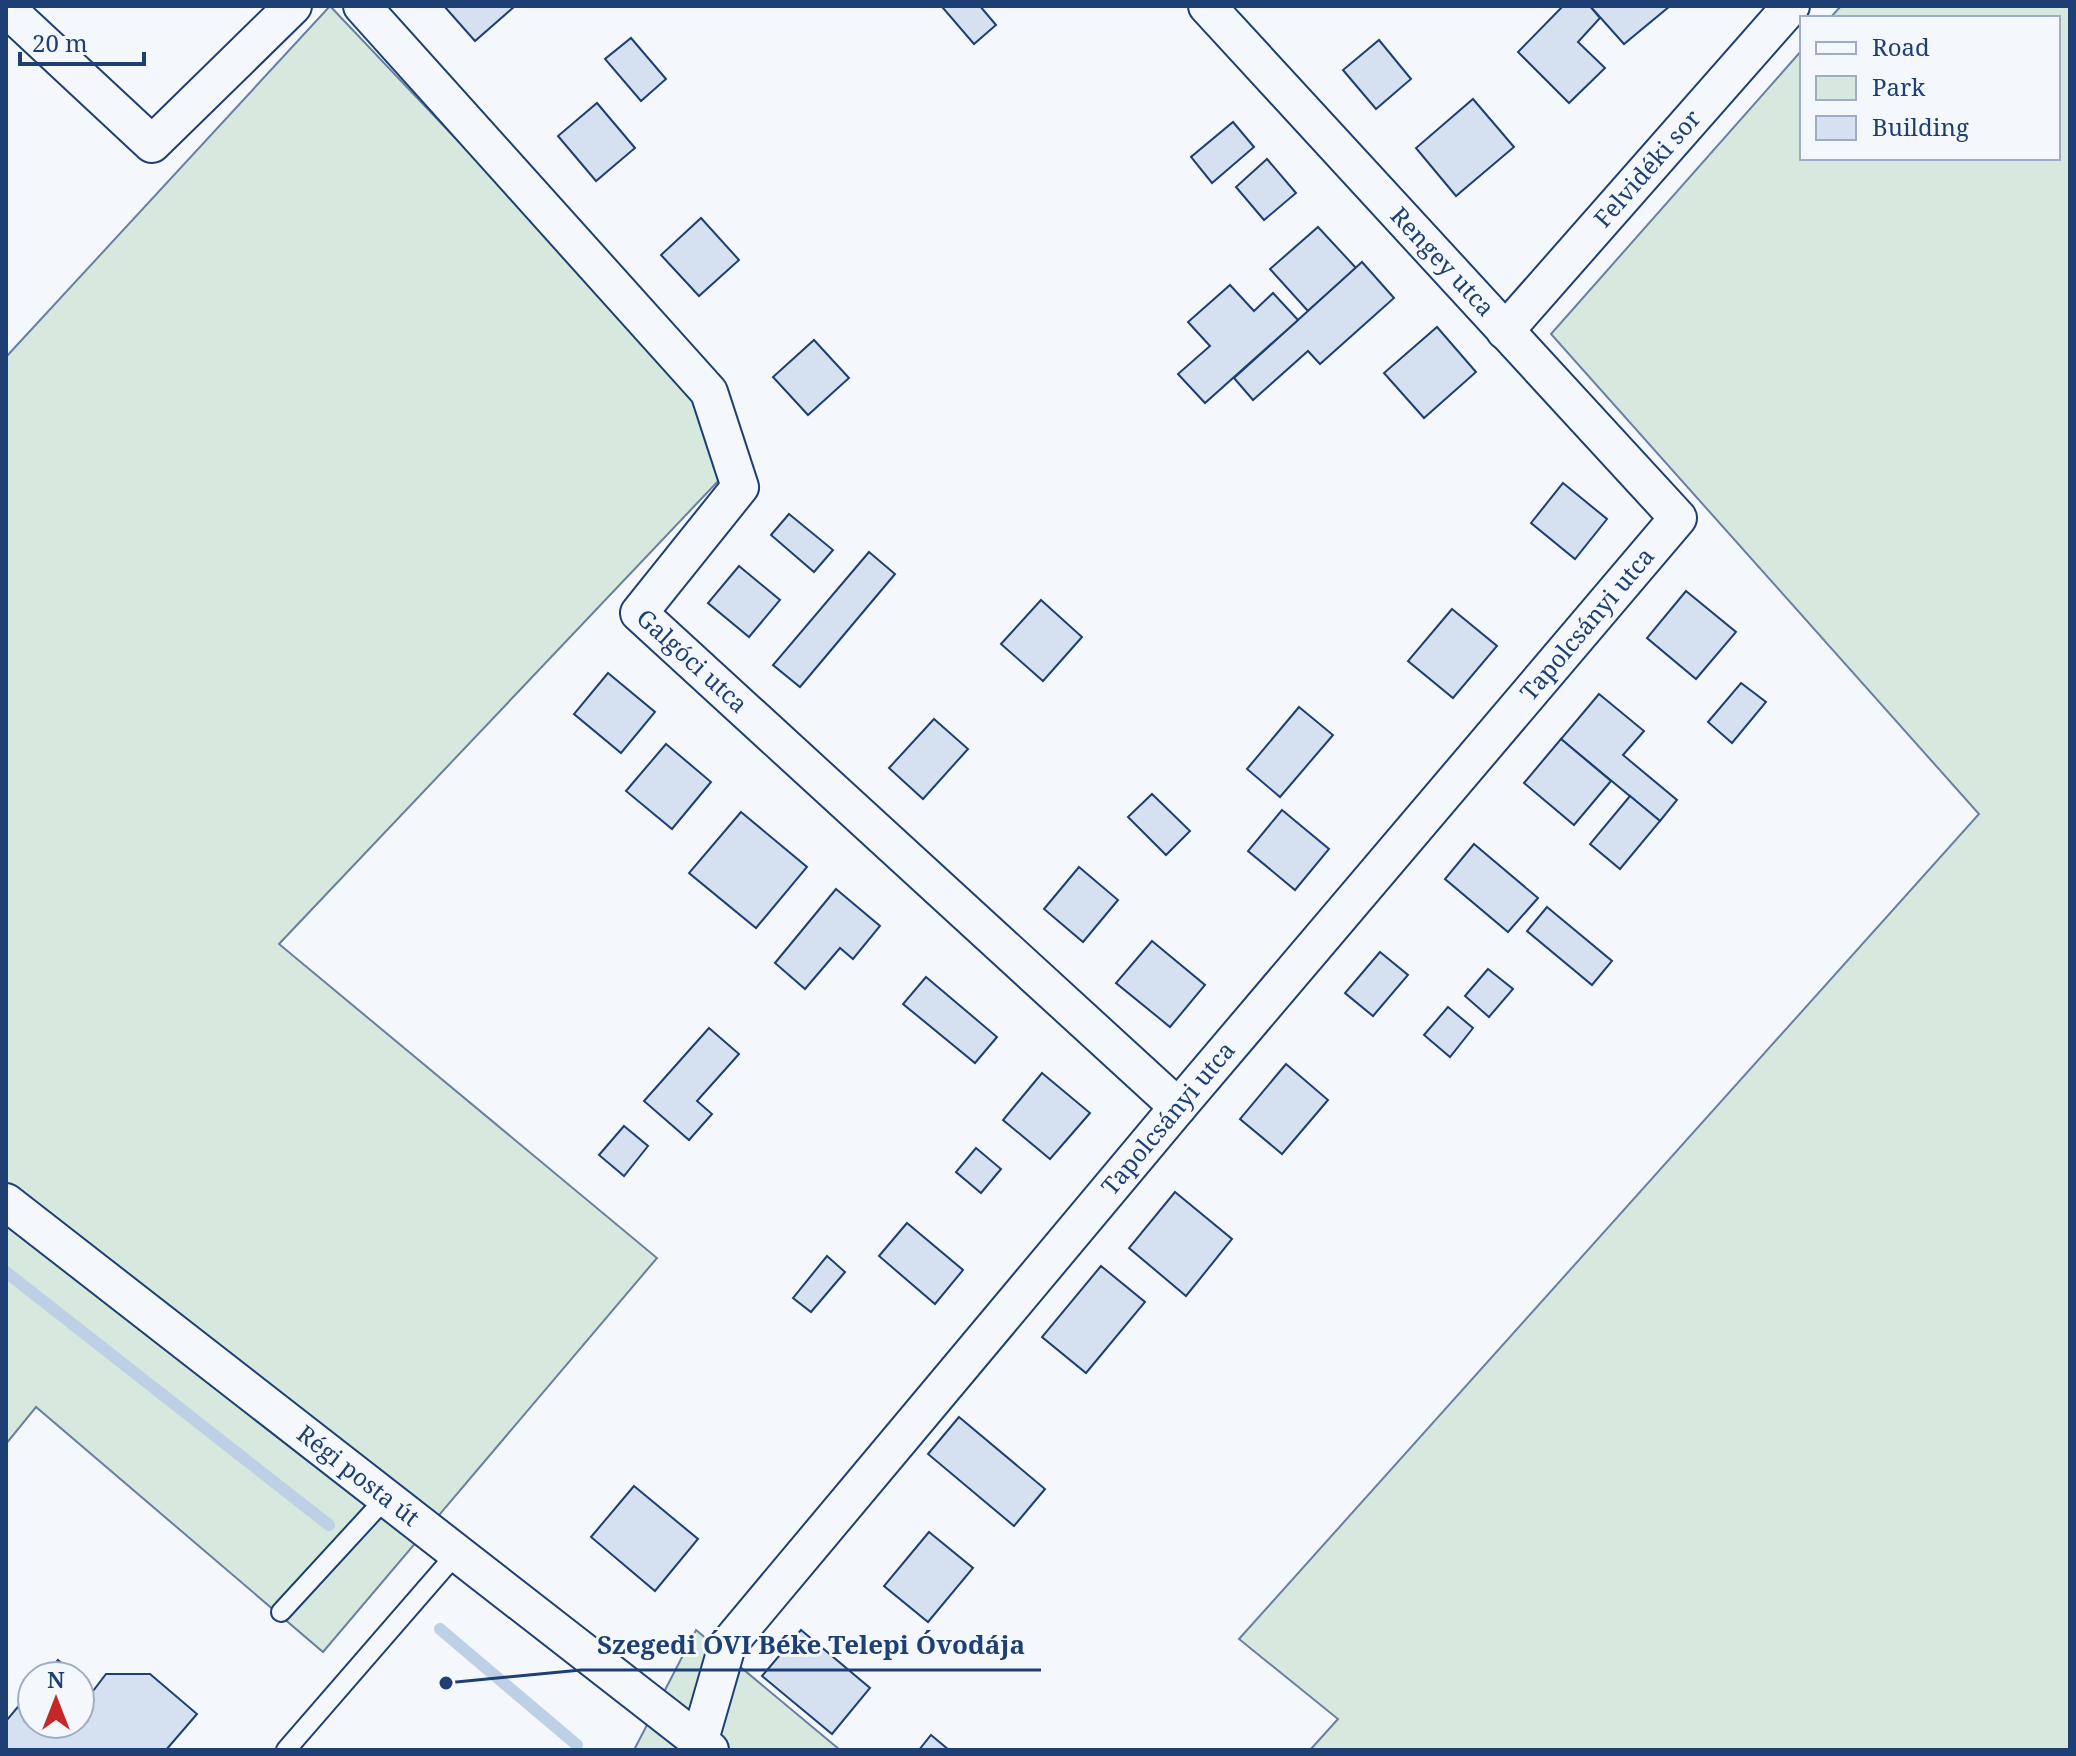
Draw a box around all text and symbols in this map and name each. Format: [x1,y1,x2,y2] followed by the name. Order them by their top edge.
[20,16,144,66] scale bar
[1800,16,2060,160] legend
[32,26,88,59] text: 20 m
[1872,30,1930,63] text: Road
[1872,70,1926,103] text: Park
[1586,102,1707,234] street label: Felvidéki sor
[1872,110,1969,143] text: Building
[1384,199,1502,323] street label: Rengey utca
[1512,540,1661,707] street label: Tapolcsányi utca
[630,601,755,720] street label: Galgóci utca
[1093,1034,1242,1202] street label: Tapolcsányi utca
[291,1417,427,1533] street label: Régi posta út
[581,1620,1041,1670] callout: Szegedi ÓVI Béke Telepi Óvodája
[597,1626,1025,1662] text: Szegedi ÓVI Béke Telepi Óvodája
[16,1660,96,1740] north arrow
[47,1664,65,1694] text: N

